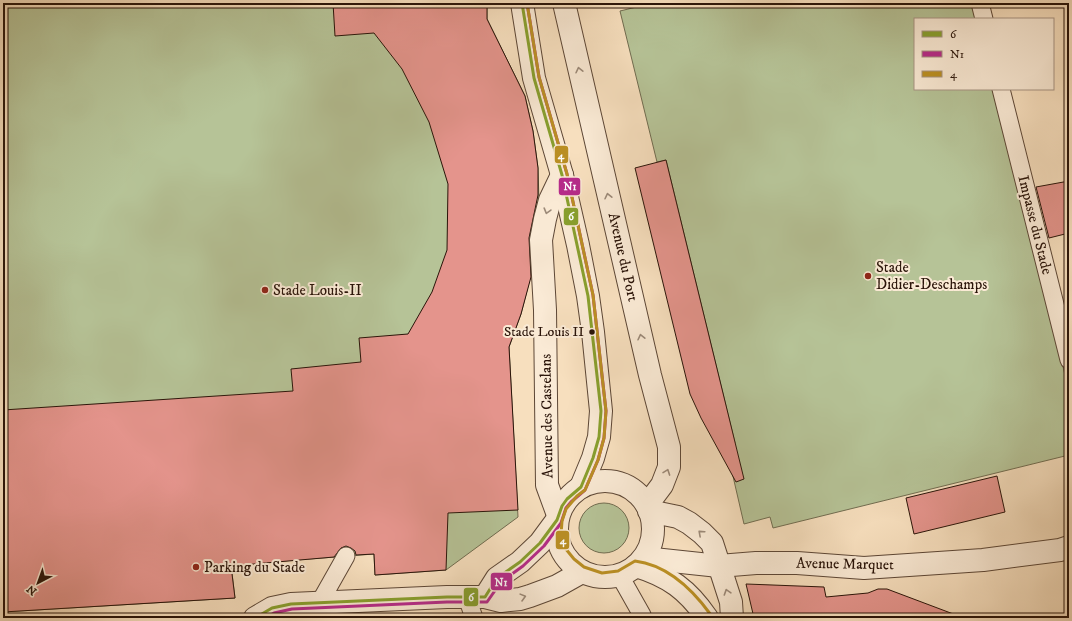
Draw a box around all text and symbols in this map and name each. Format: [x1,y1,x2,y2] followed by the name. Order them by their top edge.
[914,18,1054,90] legend
[950,27,957,42] text: 6
[950,47,964,62] text: N1
[575,67,584,74] one-way arrow
[950,67,958,82] text: 4
[554,145,569,164] line badge: 4
[557,149,565,163] text: 4
[1014,173,1056,277] street label: Impasse du Stade
[558,177,581,196] line badge: N1
[563,180,577,194] text: N1
[605,193,613,200] one-way arrow
[543,207,552,214] one-way arrow
[563,207,579,226] line badge: 6
[568,210,575,224] text: 6
[604,211,642,303] street label: Avenue du Port
[876,258,987,294] place label: Stade Didier-Deschamps
[863,271,873,281] marker: Stade Didier-Deschamps
[273,281,362,300] place label: Stade Louis-II
[260,285,270,295] marker: Stade Louis-II
[504,323,584,341] place label: Stade Louis II
[587,327,597,337] marker: Stade Louis II
[638,333,646,340] one-way arrow
[536,354,558,478] street label: Avenue des Castelans
[662,468,670,475] one-way arrow
[555,530,570,550] line badge: 4
[699,530,706,537] one-way arrow
[559,534,567,548] text: 4
[796,554,894,574] street label: Avenue Marquet
[204,558,305,577] place label: Parking du Stade
[191,562,201,572] marker: Parking du Stade
[18,563,58,603] north arrow
[490,572,513,591] line badge: N1
[494,576,508,590] text: N1
[24,582,40,598] text: N
[463,587,479,607] line badge: 6
[723,588,732,595] one-way arrow
[468,591,475,605] text: 6
[520,594,526,602] one-way arrow

